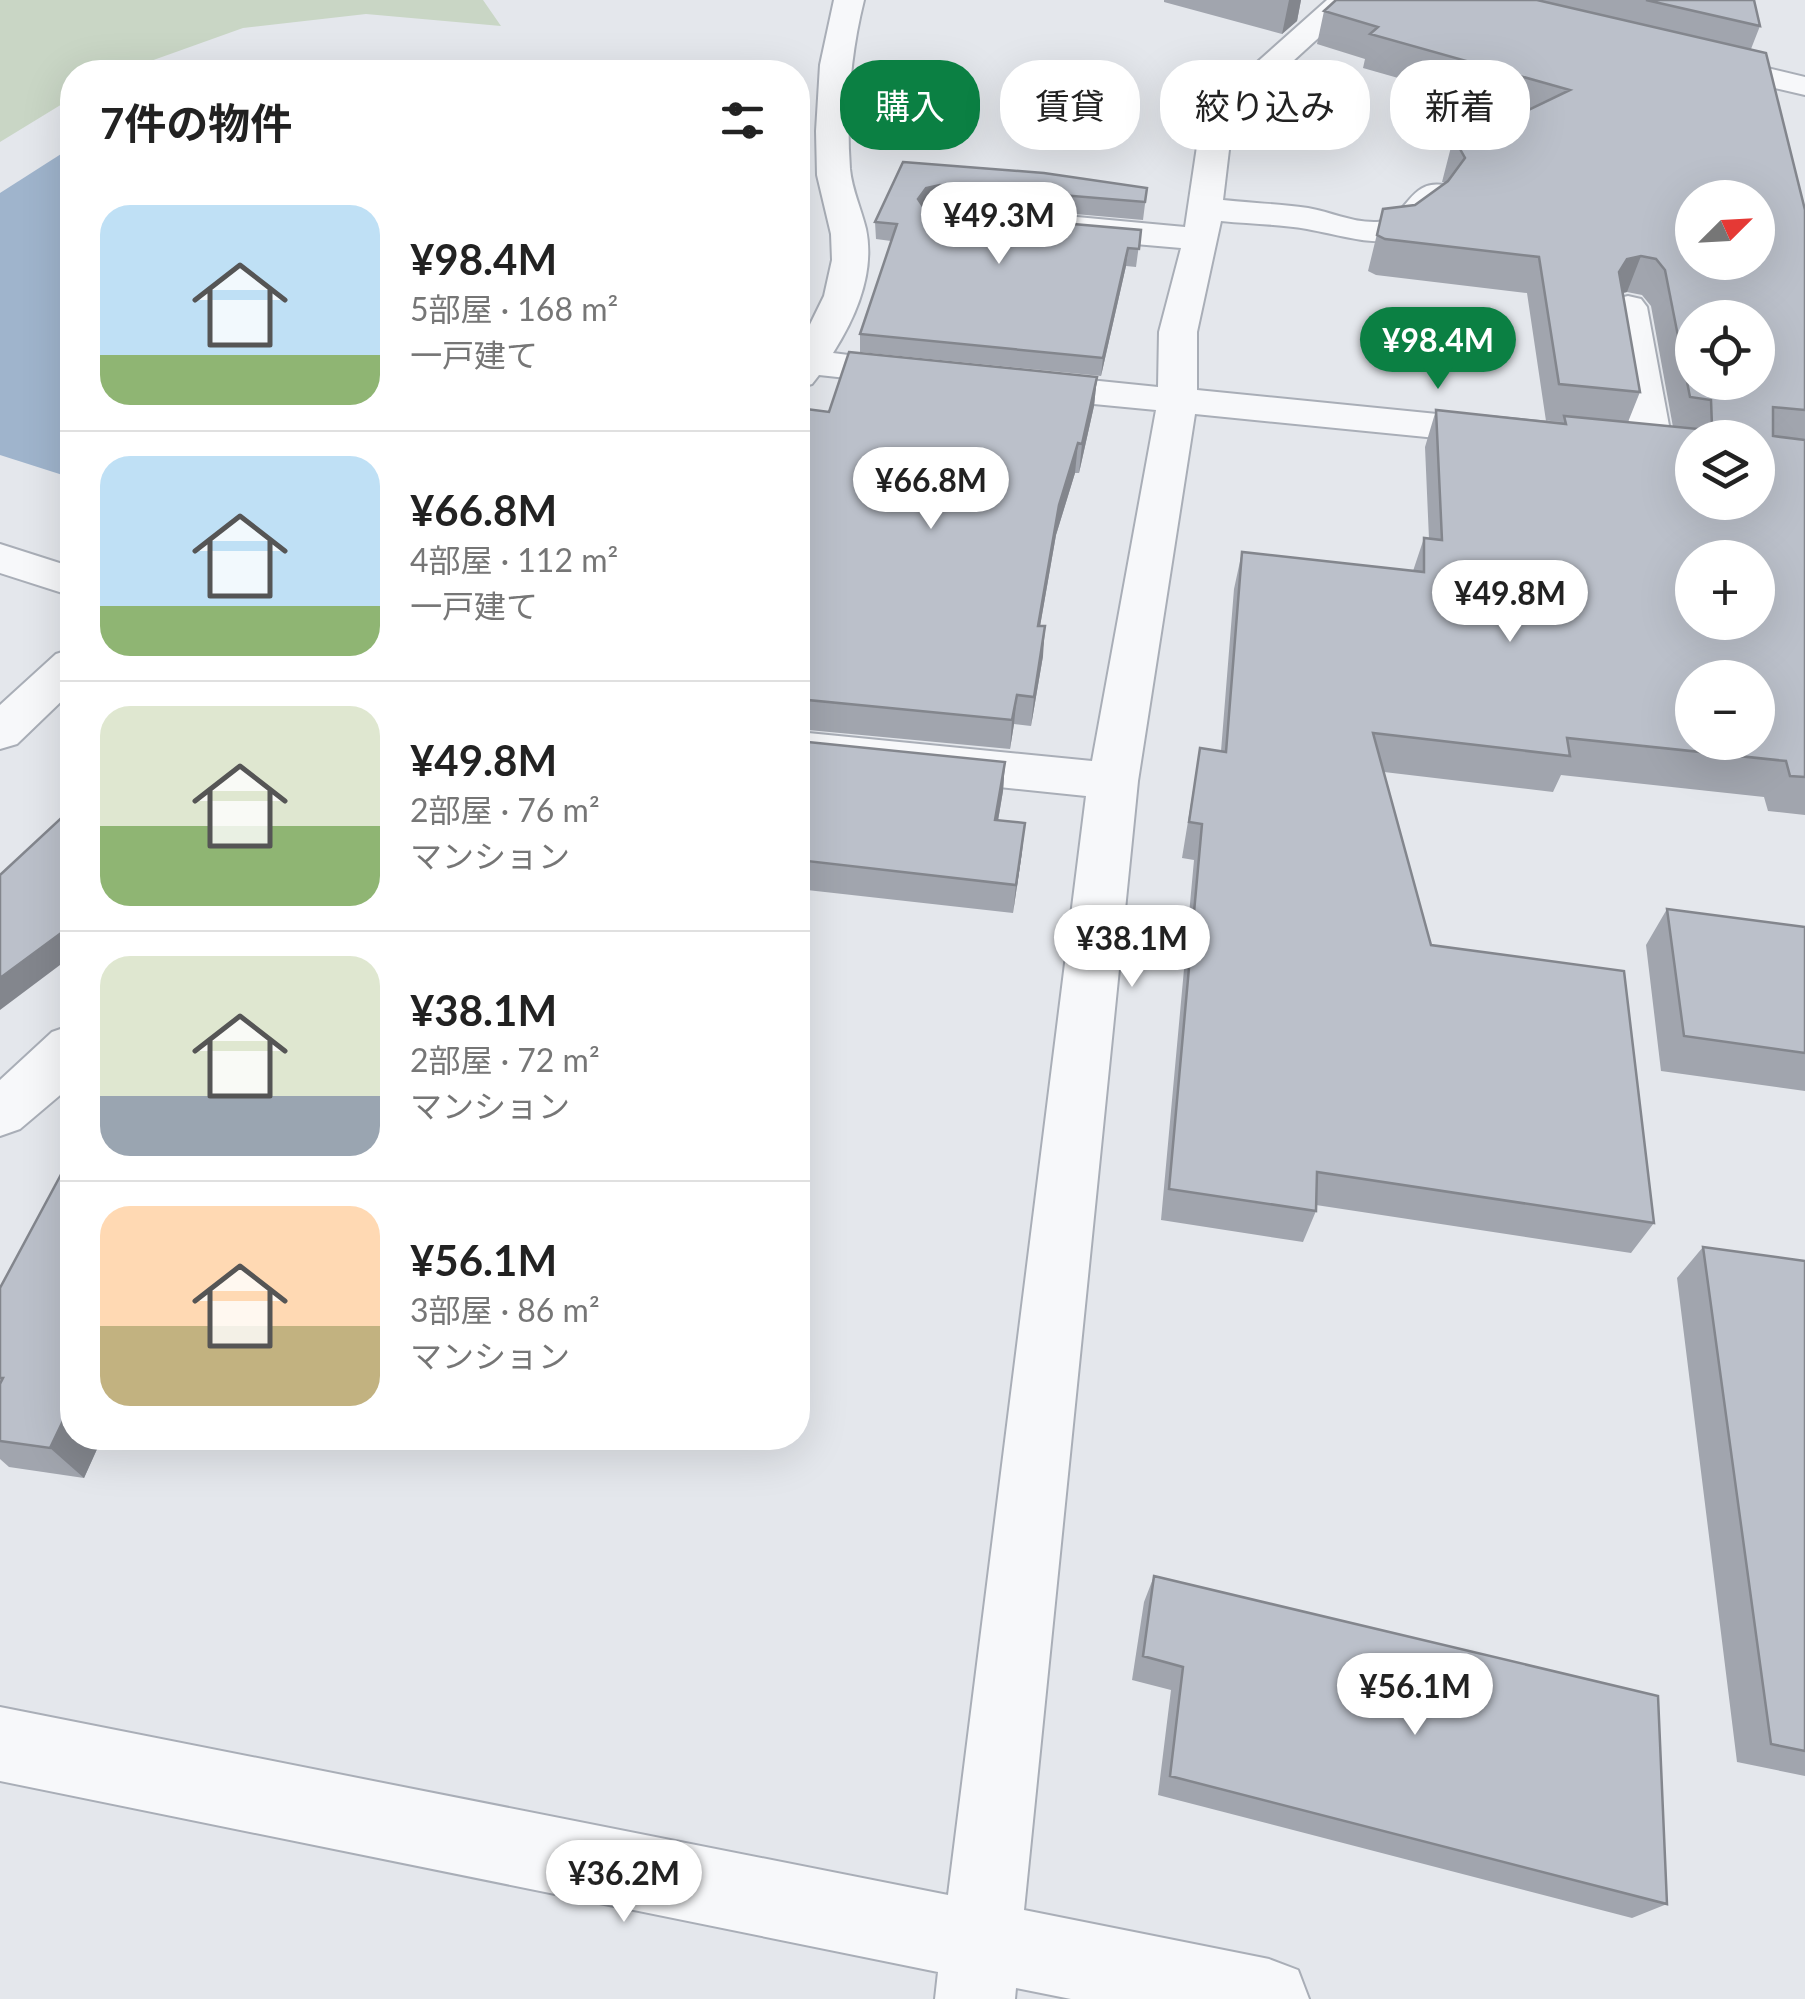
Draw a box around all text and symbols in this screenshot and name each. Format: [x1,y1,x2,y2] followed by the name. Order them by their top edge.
[840,60,980,150] chip: 購入
[1000,60,1140,150] chip: 賃貸
[1160,60,1370,150] chip: 絞り込み
[1390,60,1530,150] chip: 新着
[715,93,770,148] icon: filters
[100,98,292,148] text: 7件の物件
[1675,180,1775,280] north arrow
[1675,180,1775,760] map controls
[918,182,1080,267] pin: ¥49.3M
[943,195,1055,234] text: ¥49.3M
[410,234,557,284] text: ¥98.4M
[180,245,300,365] icon: home
[410,289,618,328] text: 5部屋 · 168 m²
[1675,300,1775,400] button: locate
[1357,307,1519,392] pin: ¥98.4M
[1382,320,1494,359] text: ¥98.4M
[410,335,538,374] text: 一戸建て
[1675,420,1775,520] button: layers
[850,447,1012,532] pin: ¥66.8M
[875,460,987,499] text: ¥66.8M
[410,485,557,535] text: ¥66.8M
[180,496,300,616] icon: home
[410,540,618,579] text: 4部屋 · 112 m²
[1675,540,1775,640] button: +
[1429,560,1591,645] pin: ¥49.8M
[1454,573,1566,612] text: ¥49.8M
[410,586,538,625] text: 一戸建て
[1675,660,1775,760] button: −
[410,735,557,785] text: ¥49.8M
[180,746,300,866] icon: home
[410,790,600,829] text: 2部屋 · 76 m²
[410,836,570,875] text: マンション
[1051,905,1213,990] pin: ¥38.1M
[1076,918,1188,957] text: ¥38.1M
[410,985,557,1035] text: ¥38.1M
[180,996,300,1116] icon: home
[410,1040,600,1079] text: 2部屋 · 72 m²
[410,1086,570,1125] text: マンション
[410,1235,557,1285] text: ¥56.1M
[180,1246,300,1366] icon: home
[410,1290,600,1329] text: 3部屋 · 86 m²
[410,1336,570,1375] text: マンション
[1334,1653,1496,1738] pin: ¥56.1M
[1359,1666,1471,1705] text: ¥56.1M
[543,1840,705,1925] pin: ¥36.2M
[568,1853,680,1892] text: ¥36.2M

